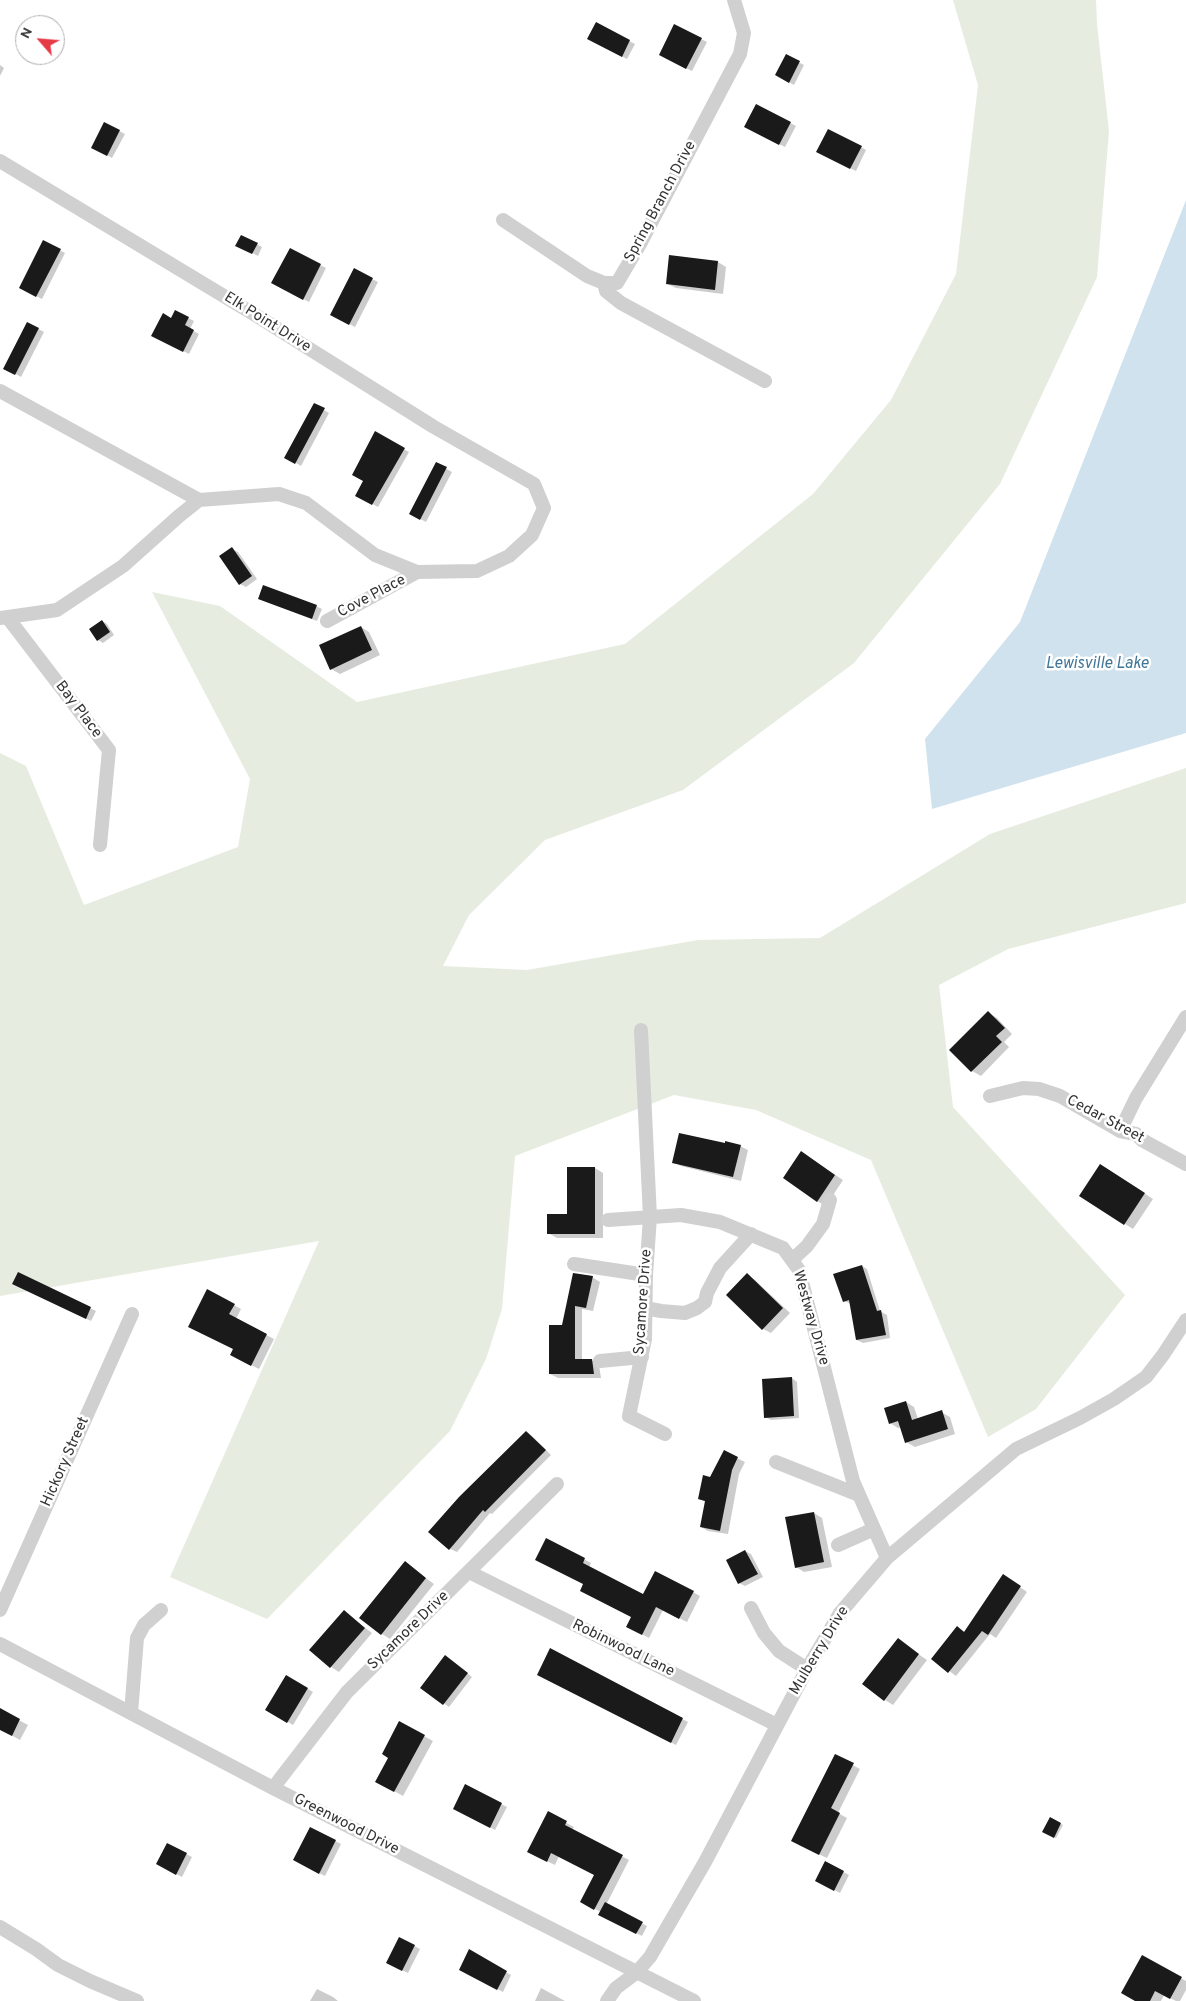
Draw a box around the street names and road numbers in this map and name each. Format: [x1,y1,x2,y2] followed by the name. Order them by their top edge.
[621,138,701,266] street label: Spring Branch Drive
[220,289,314,357] street label: Elk Point Drive
[335,572,409,622] street label: Cove Place
[51,678,105,742] street label: Bay Place
[1063,1092,1147,1148] street label: Cedar Street
[631,1249,657,1355] street label: Sycamore Drive
[788,1268,832,1368] street label: Westway Drive
[38,1414,94,1510] street label: Hickory Street
[365,1588,453,1674] street label: Sycamore Drive
[787,1603,853,1699] street label: Mulberry Drive
[569,1616,677,1682] street label: Robinwood Lane
[290,1791,402,1859] street label: Greenwood Drive

